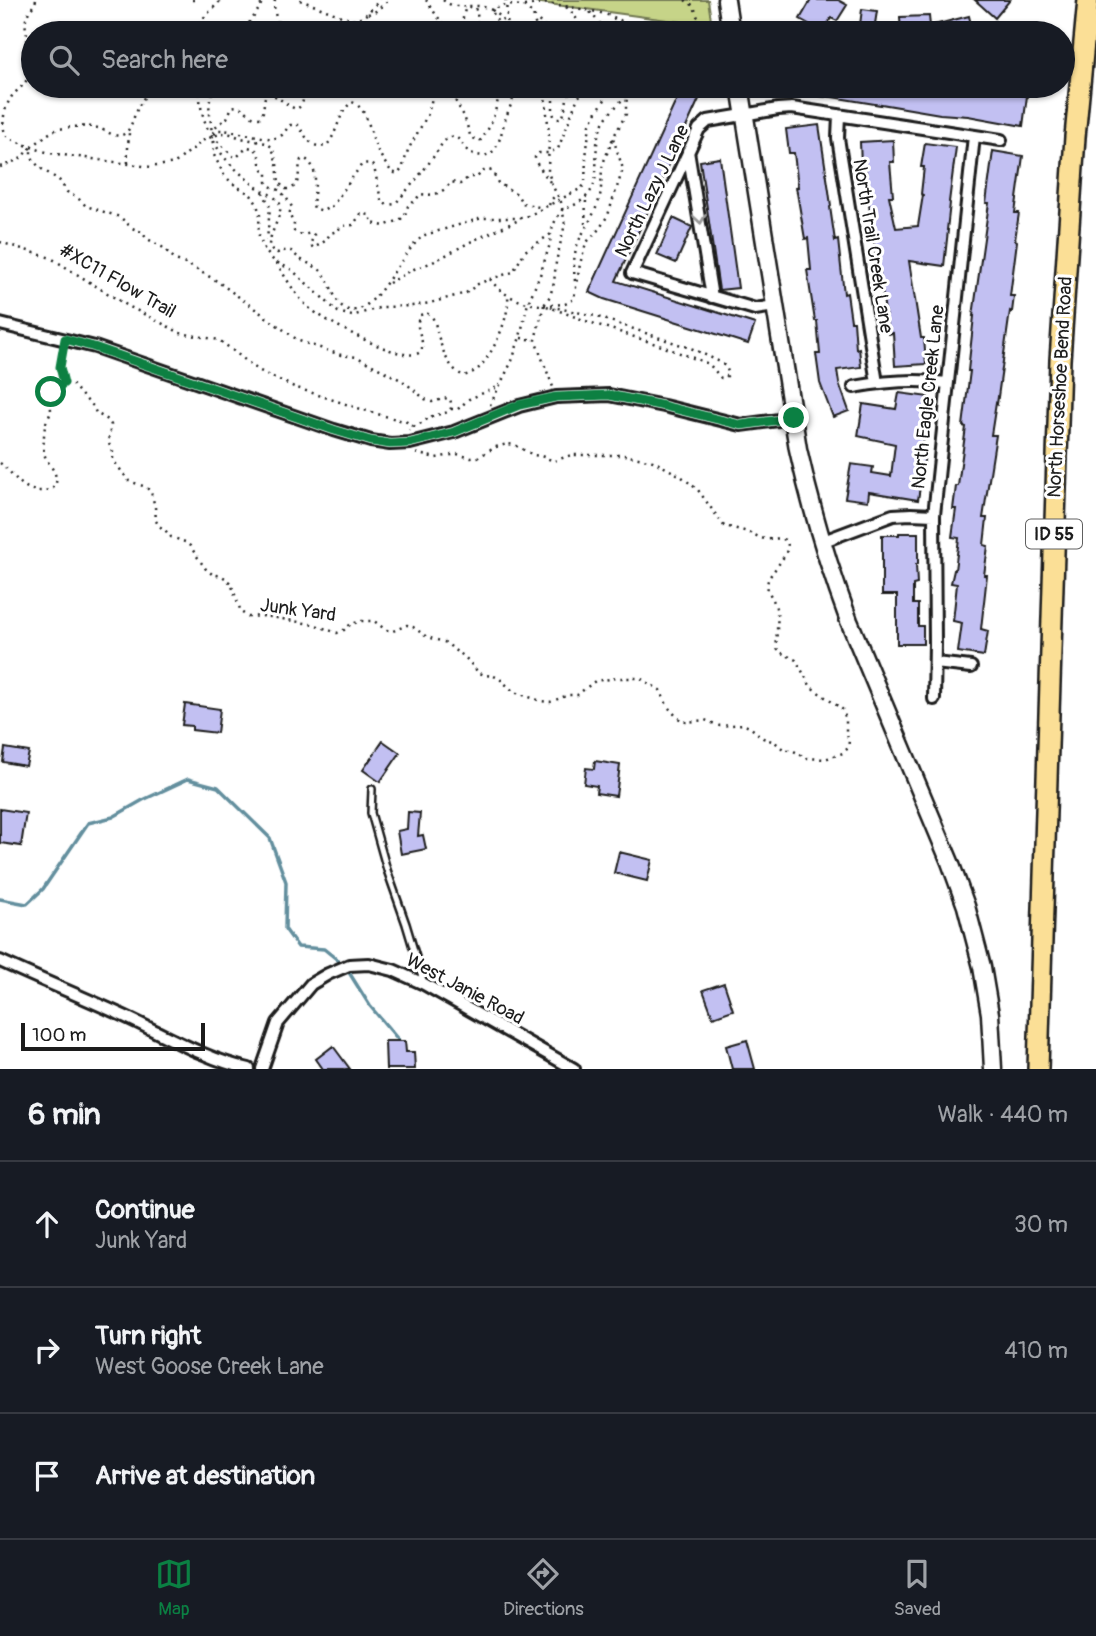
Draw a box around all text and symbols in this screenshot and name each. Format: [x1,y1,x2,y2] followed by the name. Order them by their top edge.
[21,21,1075,98] search box
[45,41,83,79] icon: search
[101,44,228,76] text: Search here
[610,120,695,261] street label: North Lazy J Lane
[847,157,899,335] street label: North Trail Creek Lane
[692,213,707,225] one-way arrow
[55,238,180,324] street label: #XC11 Flow Trail
[1042,276,1078,498] street label: North Horseshoe Bend Road
[906,303,950,490] street label: North Eagle Creek Lane
[35,376,66,407] route start
[778,402,809,433] route end
[1026,520,1082,548] road number: ID 55
[259,593,337,627] street label: Junk Yard
[402,948,528,1030] street label: West Janie Road
[21,1020,205,1052] scale bar
[32,1023,86,1047] text: 100 m
[28,1096,101,1133] text: 6 min
[937,1100,1068,1129] text: Walk · 440 m
[95,1194,195,1226] text: Continue
[28,1205,66,1243] icon: ahead
[1014,1210,1068,1239] text: 30 m
[95,1226,187,1255] text: Junk Yard
[95,1320,201,1352] text: Turn right
[28,1331,66,1369] icon: right
[1005,1336,1068,1365] text: 410 m
[95,1352,324,1381] text: West Goose Creek Lane
[28,1457,66,1495] icon: arrive
[95,1460,315,1492] text: Arrive at destination
[155,1555,193,1621] tab: Map
[503,1555,584,1621] tab: Directions
[894,1555,941,1621] tab: Saved

